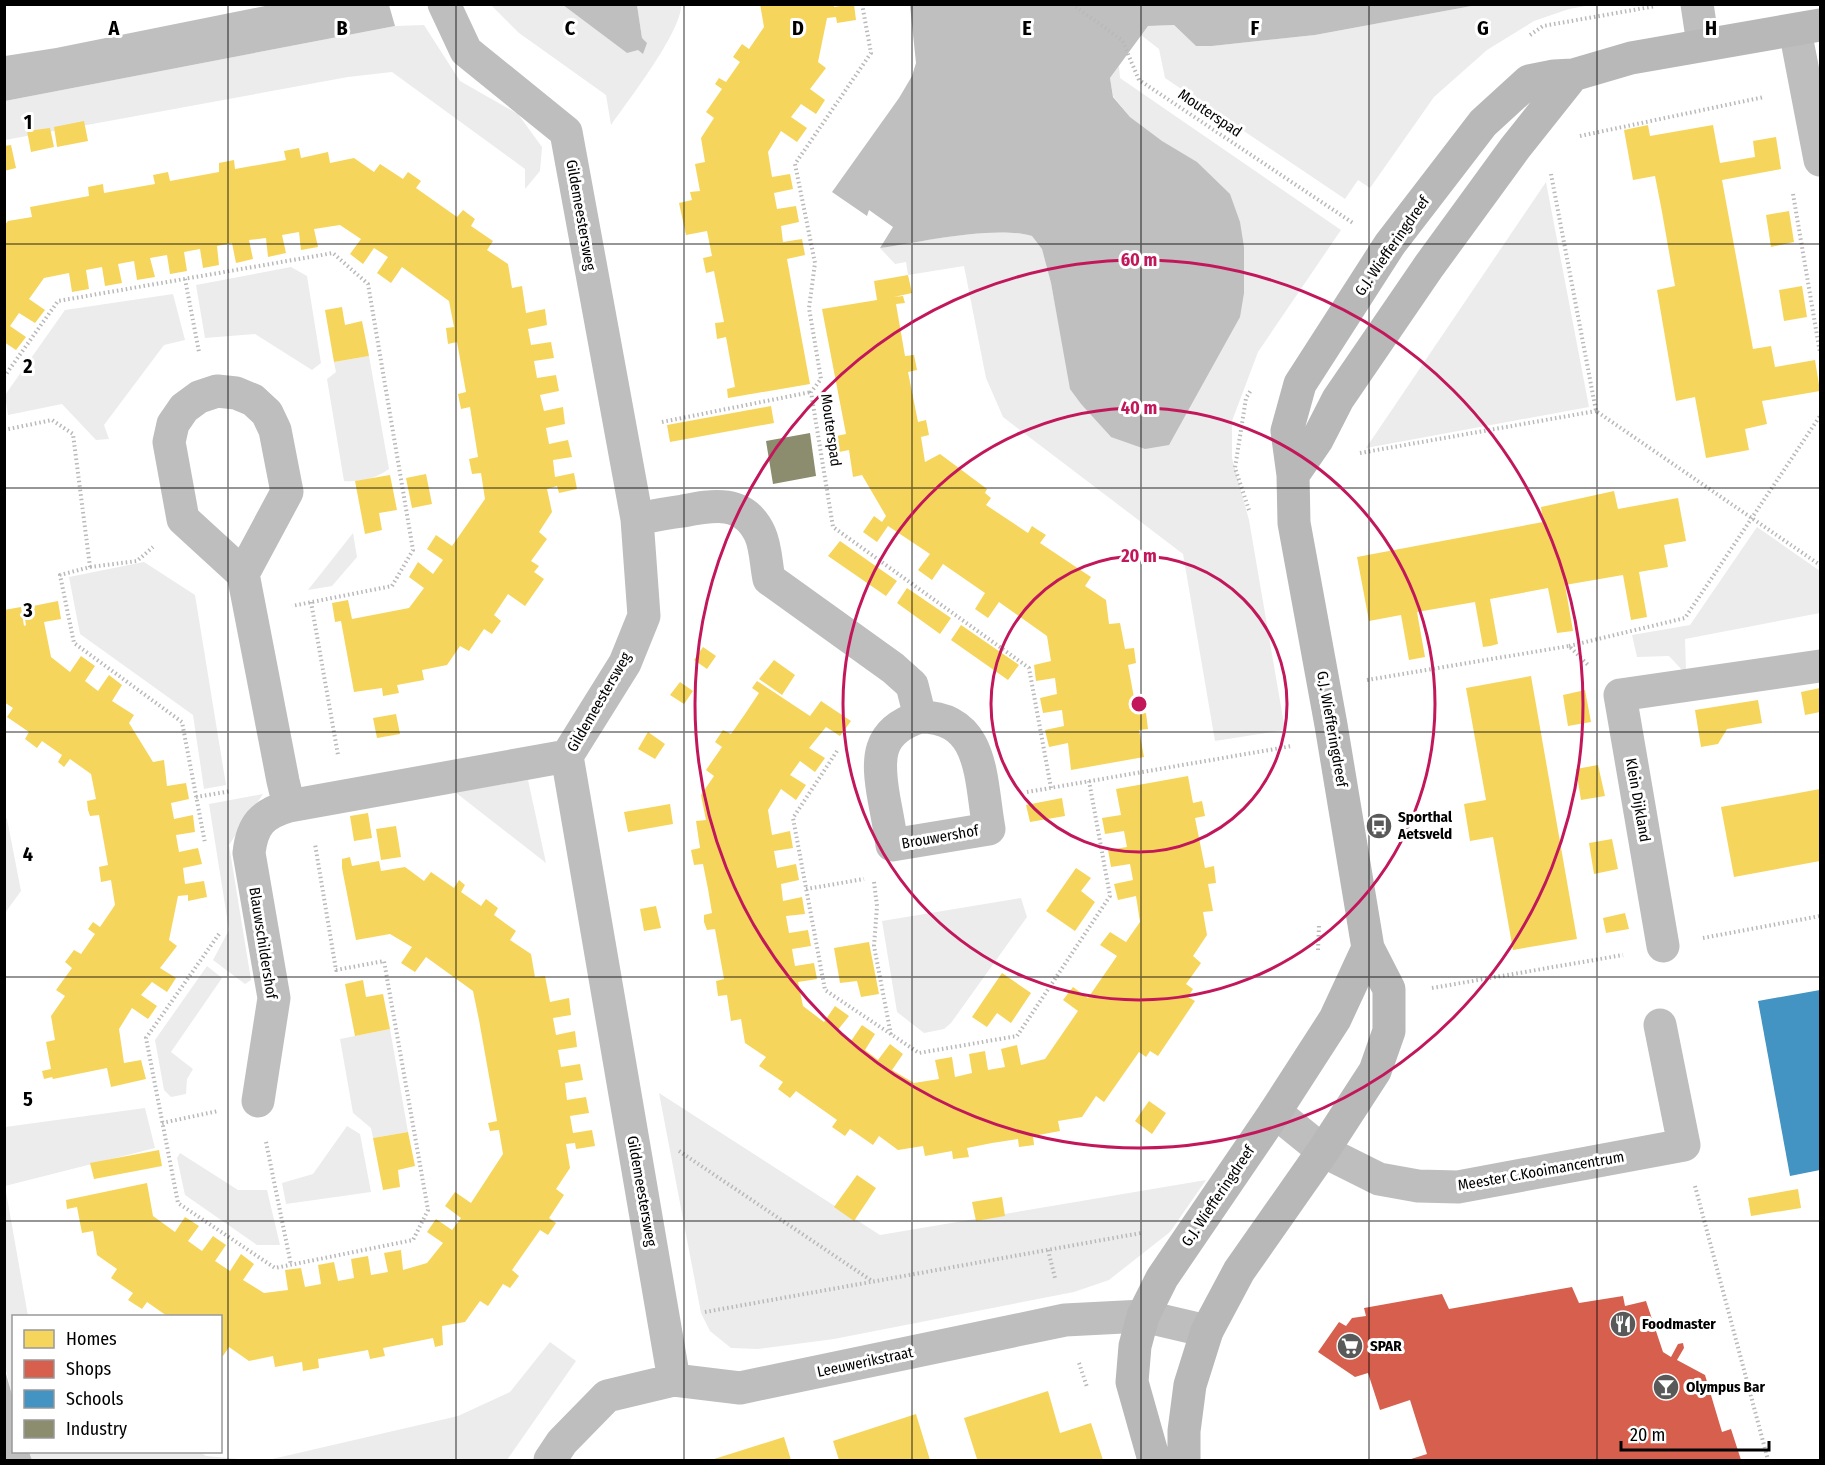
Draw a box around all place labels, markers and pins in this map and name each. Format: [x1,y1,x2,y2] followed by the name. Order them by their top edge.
[1129,694,1149,714] centre of rings
[1397,808,1453,843] place label: Sporthal Aetsveld
[1364,811,1394,841] bus stop icon: Sporthal Aetsveld
[1608,1309,1638,1339] restaurant icon: Foodmaster
[1642,1315,1716,1333] place label: Foodmaster
[1335,1331,1365,1361] supermarket icon: SPAR
[1370,1337,1402,1355] place label: SPAR
[1651,1372,1681,1402] bar icon: Olympus Bar
[1686,1378,1765,1396] place label: Olympus Bar

